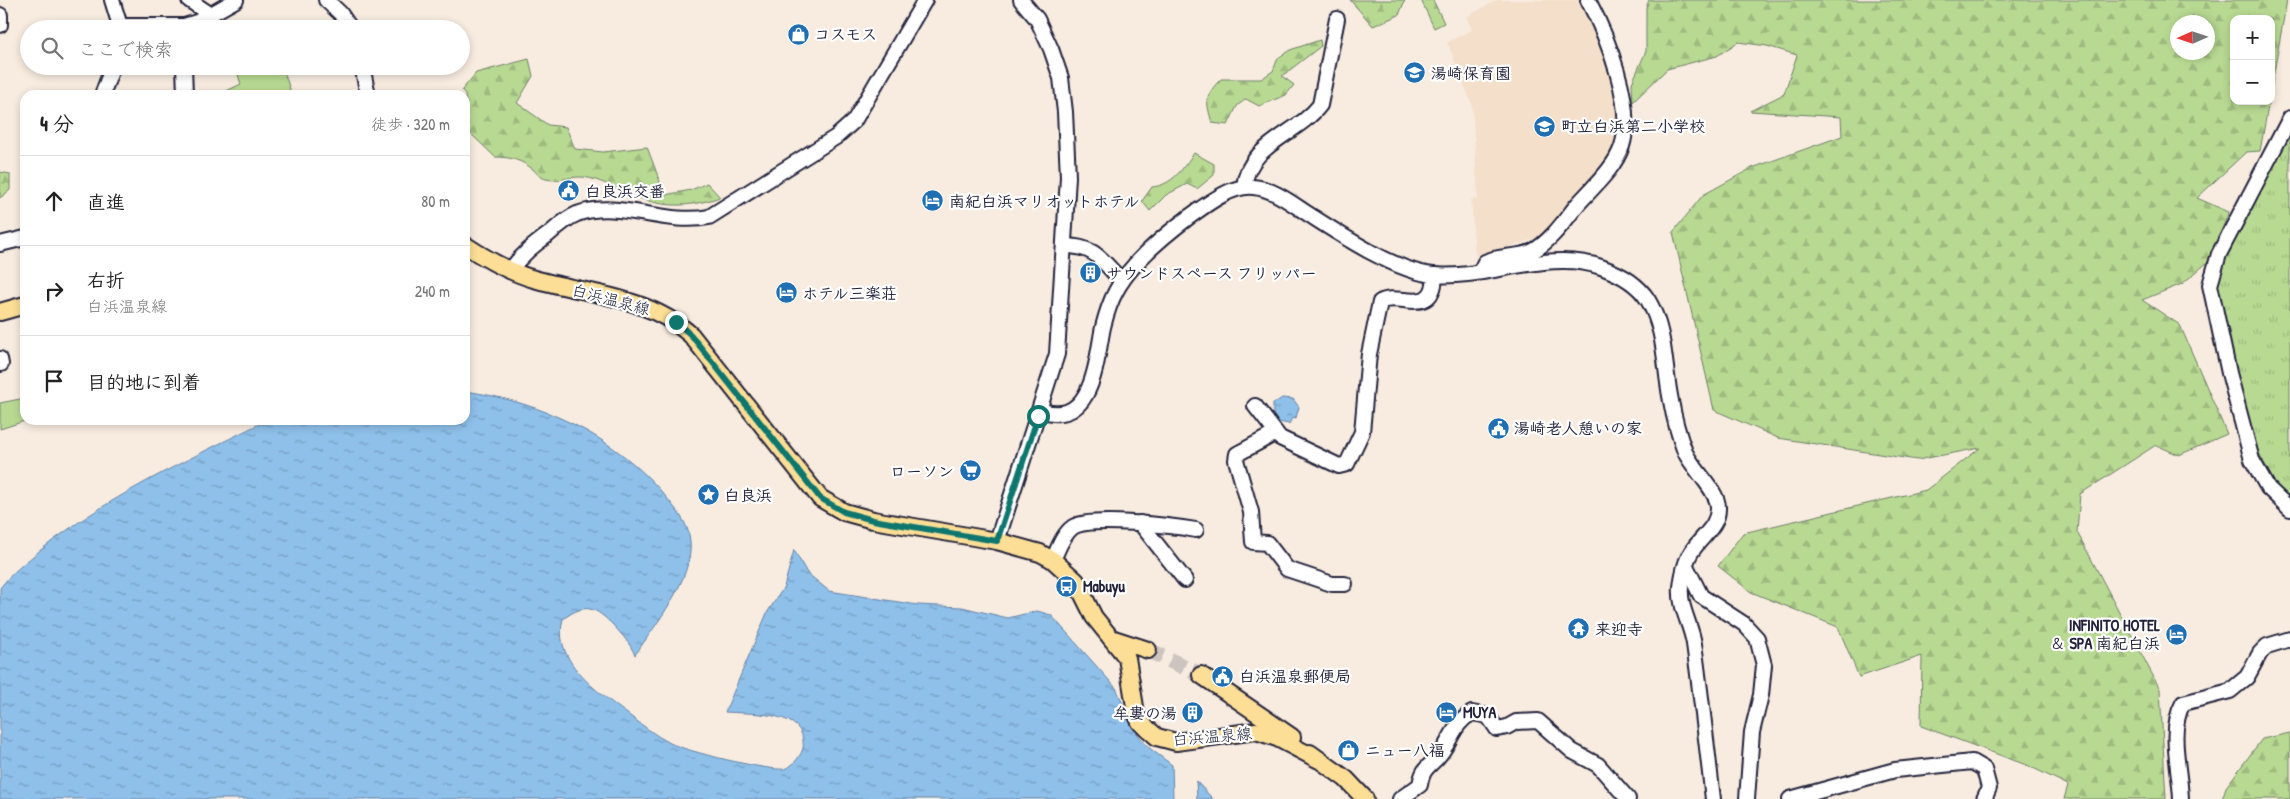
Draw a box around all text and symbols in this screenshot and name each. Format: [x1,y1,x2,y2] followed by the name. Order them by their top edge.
[2170,15,2215,60] north arrow
[2230,15,2275,105] map controls
[2230,15,2275,60] button: +
[20,20,470,75] search box
[786,22,810,46] shop icon: コスモス
[814,23,877,45] place label: コスモス
[38,34,66,62] icon: search
[78,36,173,62] text: ここで検索
[2230,60,2275,105] button: −
[1403,61,1427,85] school or university icon: 湯崎保育園
[1431,62,1511,84] place label: 湯崎保育園
[40,109,74,138] text: 4 分
[371,113,450,135] text: 徒歩 · 320 m
[1533,114,1557,138] school or university icon: 町立白浜第二小学校
[1561,115,1705,137] place label: 町立白浜第二小学校
[557,179,581,203] public building icon: 白良浜交番
[585,180,665,202] place label: 白良浜交番
[40,187,68,215] icon: ahead
[87,189,125,215] text: 直進
[921,189,945,213] hotel icon: 南紀白浜マリオットホテル
[421,190,450,212] text: 80 m
[949,190,1140,212] place label: 南紀白浜マリオットホテル
[1078,261,1102,285] building icon: サウンドスペース フリッパー
[1106,262,1317,284] place label: サウンドスペース フリッパー
[87,267,125,293] text: 右折
[40,277,68,305] icon: right
[570,278,652,320] street label: 白浜温泉線
[415,280,450,302] text: 240 m
[774,281,798,305] hotel icon: ホテル三楽荘
[802,282,897,304] place label: ホテル三楽荘
[87,295,167,317] text: 白浜温泉線
[665,311,688,334] route end
[40,367,68,395] icon: arrive
[87,369,201,395] text: 目的地に到着
[1027,405,1050,428] route start
[1486,416,1510,440] public building icon: 湯崎老人憩いの家
[1514,417,1642,439] place label: 湯崎老人憩いの家
[958,459,982,483] supermarket icon: ローソン
[890,460,954,482] place label: ローソン
[696,483,720,507] place icon: 白良浜
[724,484,772,506] place label: 白良浜
[1055,574,1079,598] bus stop icon: Mabuyu
[1083,575,1126,598] place label: Mabuyu
[2050,614,2160,654] place label: INFINITO HOTEL ＆ SPA 南紀白浜
[1567,617,1591,641] temple icon: 来迎寺
[1595,618,1643,640] place label: 来迎寺
[2164,622,2188,646] hotel icon: INFINITO HOTEL ＆ SPA 南紀白浜
[1211,664,1235,688] public building icon: 白浜温泉郵便局
[1239,665,1351,687] place label: 白浜温泉郵便局
[1435,700,1459,724] hotel icon: MUYA
[1181,701,1205,725] building icon: 牟婁の湯
[1463,701,1496,723] place label: MUYA
[1113,702,1177,724] place label: 牟婁の湯
[1171,722,1253,750] street label: 白浜温泉線
[1337,738,1361,762] shop icon: ニュー八福
[1365,739,1445,761] place label: ニュー八福

